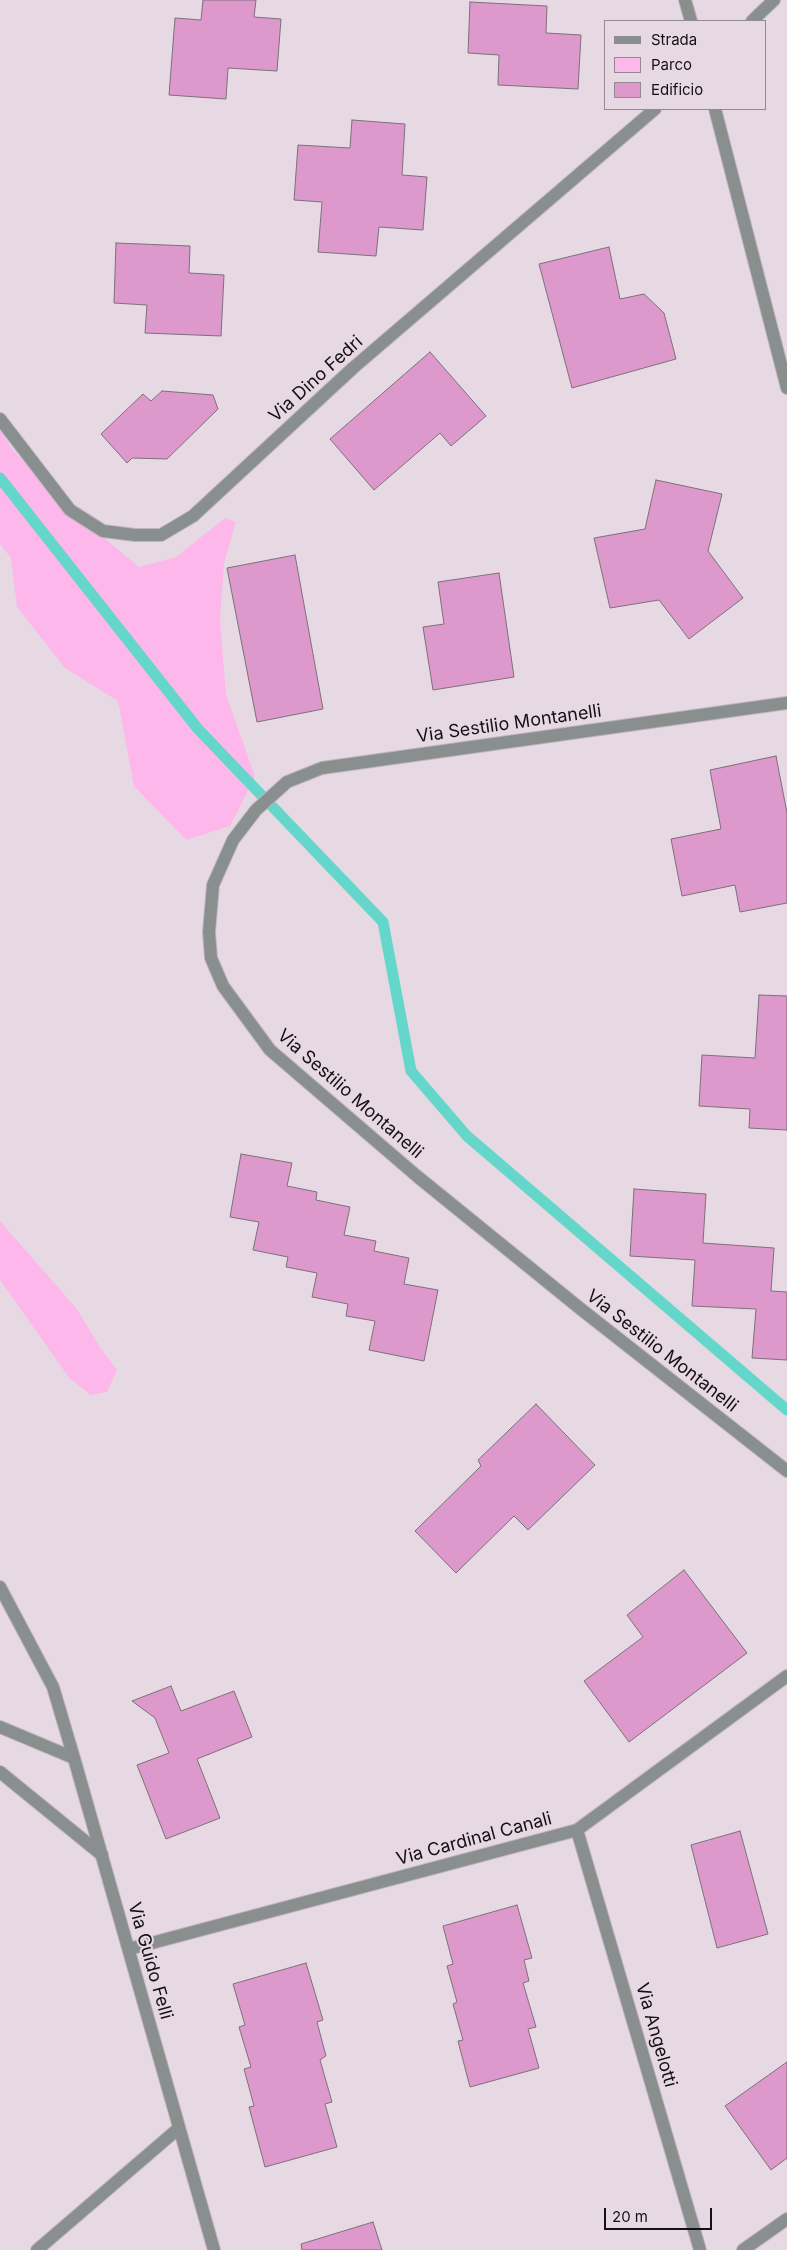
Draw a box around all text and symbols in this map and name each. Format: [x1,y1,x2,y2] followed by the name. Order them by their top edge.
[604,20,767,110] legend
[651,30,697,49] text: Strada
[651,55,692,74] text: Parco
[651,80,703,99] text: Edificio
[265,331,367,427] street label: Via Dino Fedri
[415,700,603,748] street label: Via Sestilio Montanelli
[273,1025,427,1163] street label: Via Sestilio Montanelli
[582,1285,742,1417] street label: Via Sestilio Montanelli
[394,1808,554,1870] street label: Via Cardinal Canali
[123,1900,177,2022] street label: Via Guido Felli
[631,1980,681,2090] street label: Via Angelotti
[607,2198,714,2230] scale bar
[612,2207,648,2226] text: 20 m

